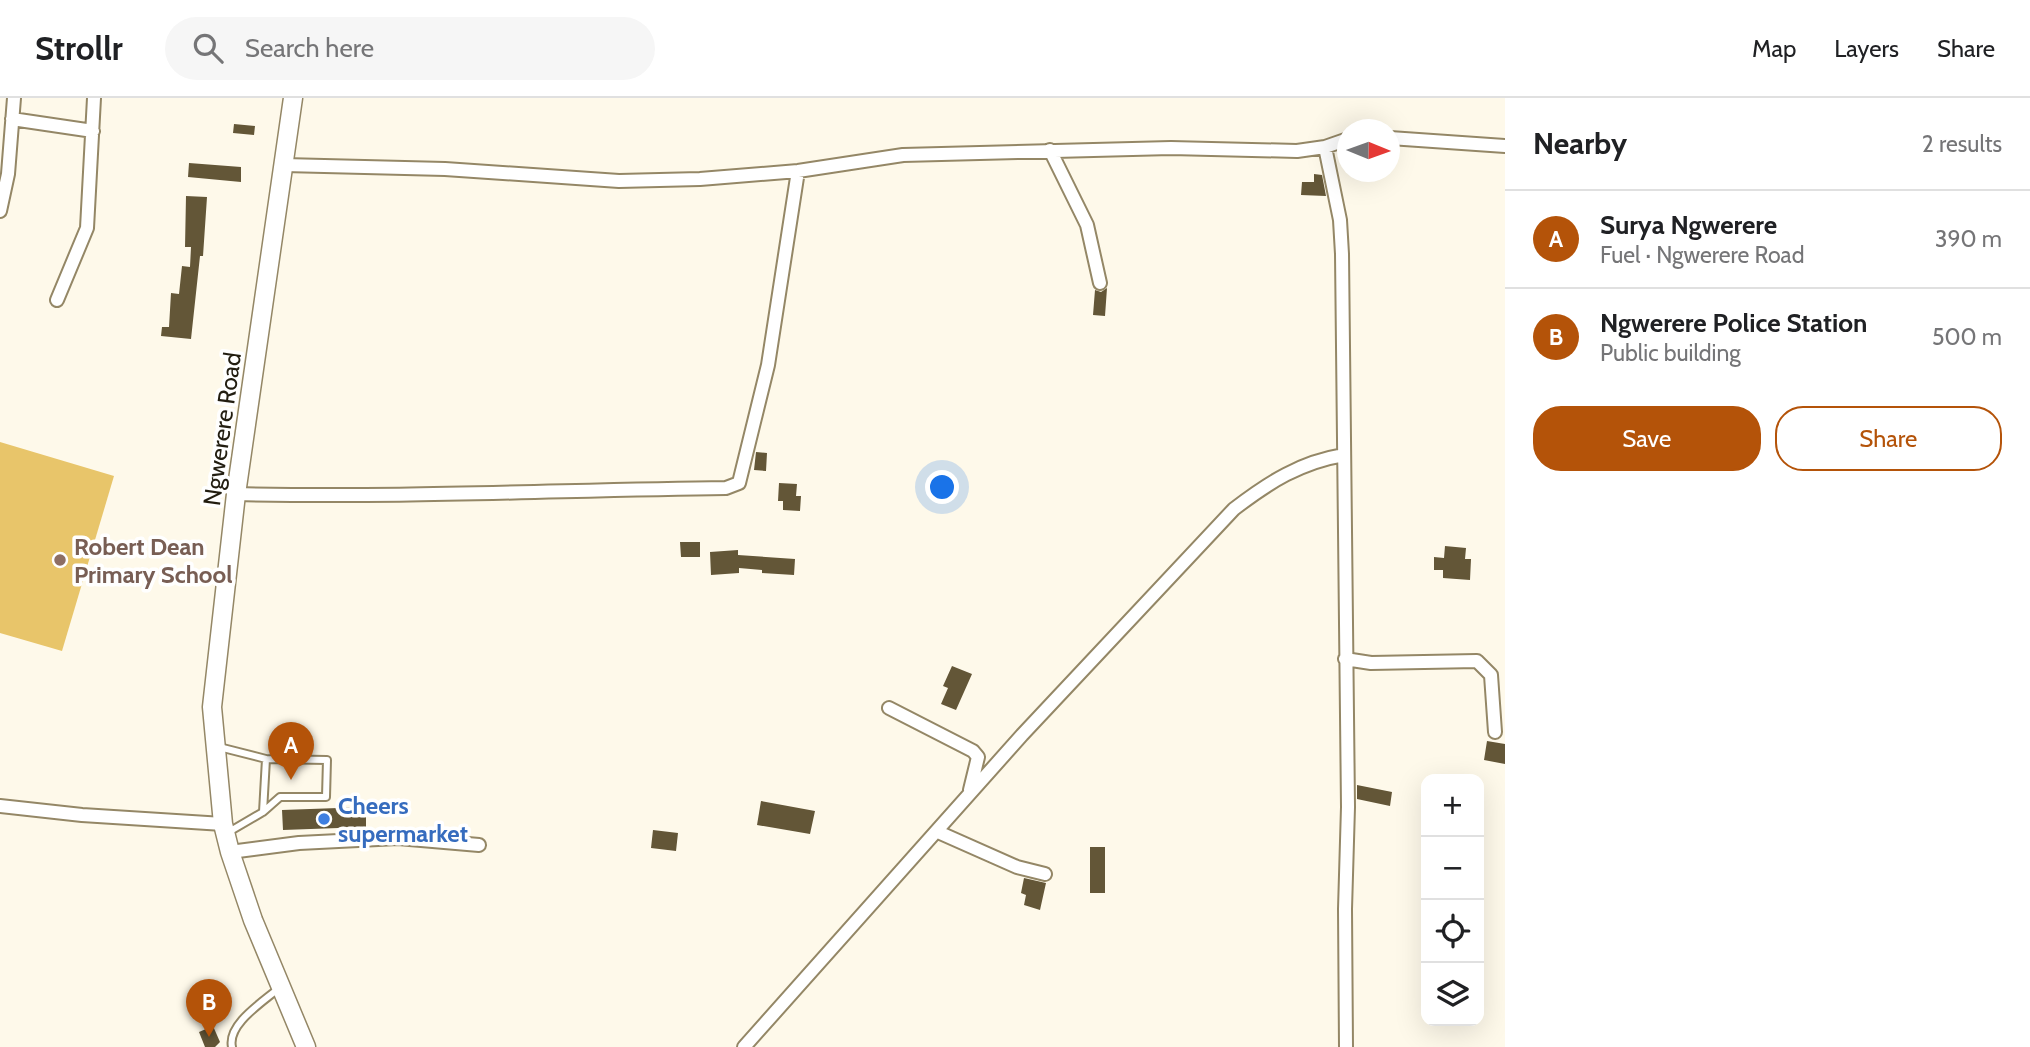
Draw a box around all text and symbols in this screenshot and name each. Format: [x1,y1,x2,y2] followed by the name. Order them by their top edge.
[165,17,655,80] search box
[35,28,123,68] text: Strollr
[189,29,227,67] icon: search
[245,32,374,64] text: Search here
[1752,34,1796,63] text: Map
[1834,34,1899,63] text: Layers
[1937,34,1995,63] text: Share
[1337,119,1400,182] north arrow
[1533,125,1627,162] text: Nearby
[1922,130,2002,158] text: 2 results
[1600,209,1777,241] text: Surya Ngwerere
[1549,225,1563,253] text: A
[1935,225,2002,253] text: 390 m
[1600,241,1804,269] text: Fuel · Ngwerere Road
[1600,307,1867,339] text: Ngwerere Police Station
[1549,323,1563,351] text: B
[1932,323,2002,351] text: 500 m
[1600,339,1741,367] text: Public building
[197,350,247,508] street label: Ngwerere Road
[1533,406,1761,471] button: Save
[1775,406,2002,471] button: Share
[925,470,959,504] your location
[74,532,233,589] place label: Robert Dean Primary School
[52,552,68,568] marker: Robert Dean Primary School
[268,722,314,780] pin: A
[1421,774,1484,1026] map controls
[1421,774,1484,837] button: +
[338,791,468,848] place label: Cheers supermarket
[316,811,332,827] marker: Cheers supermarket
[1421,837,1484,900] button: −
[1421,900,1484,963] button: locate
[1421,963,1484,1026] button: layers
[186,979,232,1037] pin: B

